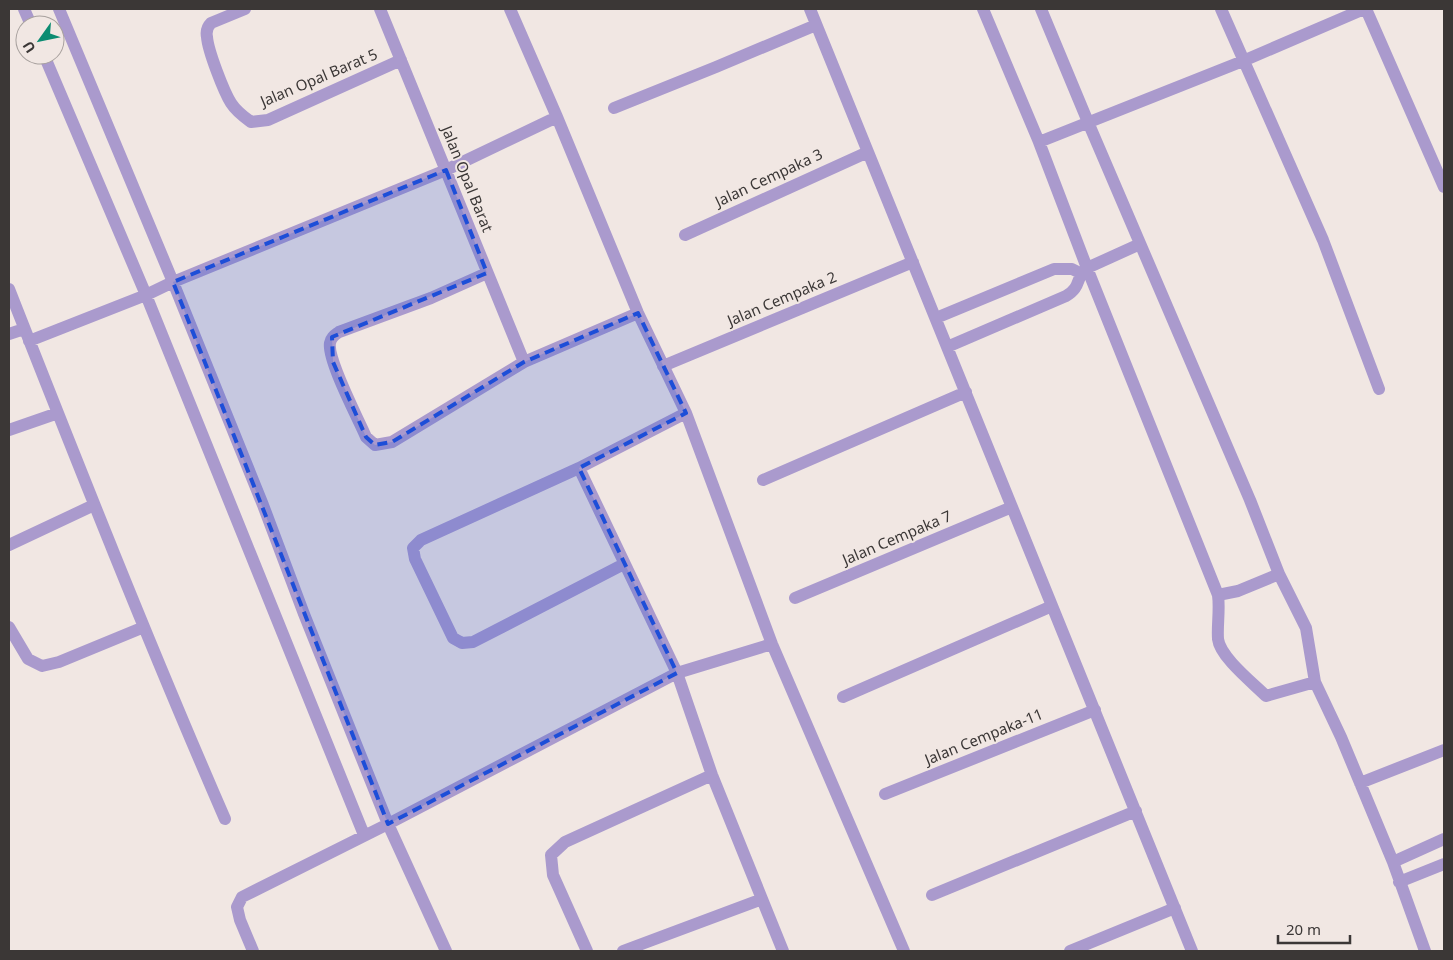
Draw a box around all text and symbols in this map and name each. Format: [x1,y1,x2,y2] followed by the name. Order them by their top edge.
[15,15,65,65] north arrow
[18,38,40,57] text: U
[255,43,380,112] street label: Jalan Opal Barat 5
[437,121,499,235] street label: Jalan Opal Barat
[710,143,826,212] street label: Jalan Cempaka 3
[722,266,839,331] street label: Jalan Cempaka 2
[837,505,954,570] street label: Jalan Cempaka 7
[920,703,1046,770] street label: Jalan Cempaka-11
[1278,912,1350,944] scale bar
[1286,919,1321,939] text: 20 m

